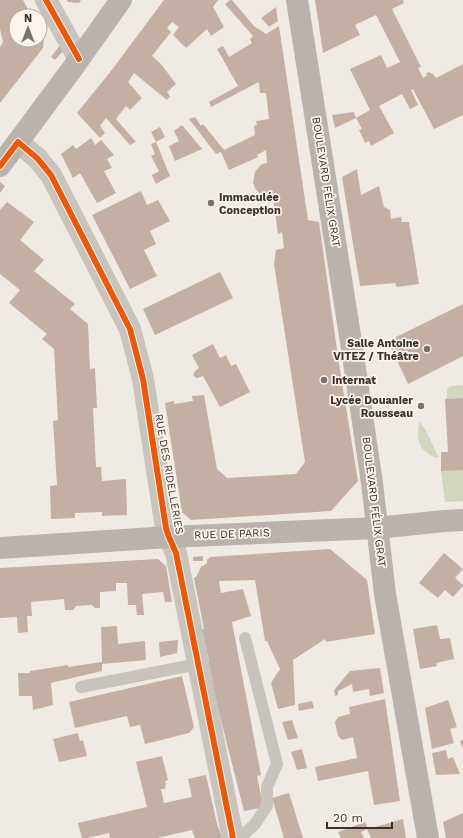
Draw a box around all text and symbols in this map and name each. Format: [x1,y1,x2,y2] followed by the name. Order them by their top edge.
[8,8,48,48] north arrow
[24,12,32,25] text: N
[309,116,344,248] street label: BOULEVARD FÉLIX GRAT
[219,191,281,217] place label: Immaculée Conception
[206,198,216,208] marker: Immaculée Conception
[333,337,419,363] place label: Salle Antoine VITEZ / Théâtre
[422,344,432,354] marker: Salle Antoine VITEZ / Théâtre
[332,374,376,387] place label: Internat
[319,375,329,385] marker: Internat
[330,394,413,420] place label: Lycée Douanier Rousseau
[416,401,426,411] marker: Lycée Douanier Rousseau
[152,413,186,535] street label: RUE DES RIDELLERIES
[360,436,390,568] street label: BOULEVARD FÉLIX GRAT
[194,526,270,542] street label: RUE DE PARIS
[327,804,392,830] scale bar
[333,811,363,825] text: 20 m

